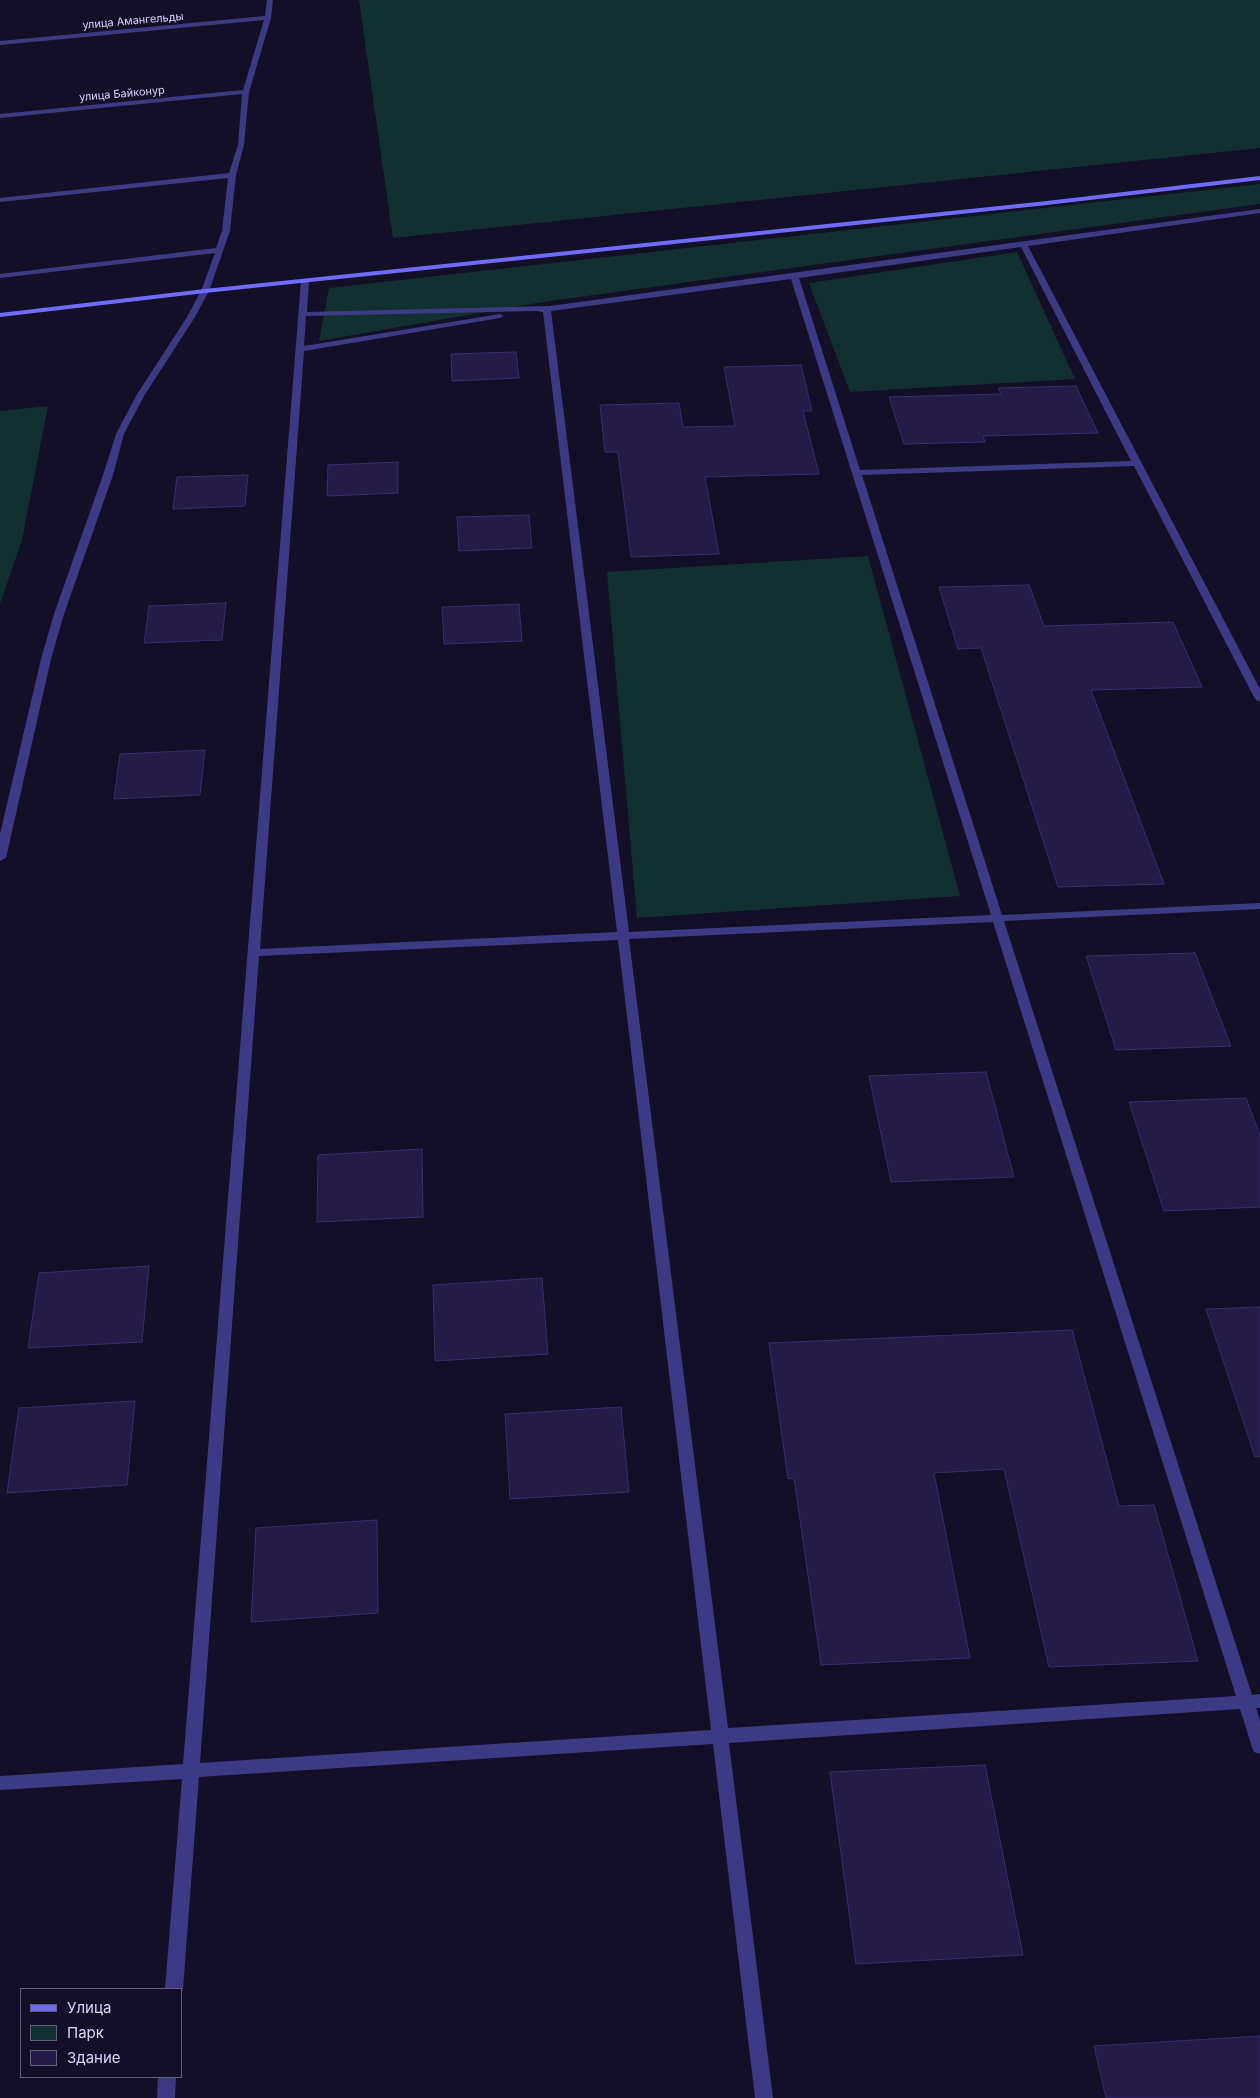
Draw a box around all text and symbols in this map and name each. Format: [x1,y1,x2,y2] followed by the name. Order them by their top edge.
[82,10,184,32] street label: улица Амангельды
[79,84,165,104] street label: улица Байконур
[20,1988,182,2078] legend
[67,1998,111,2017] text: Улица
[67,2023,104,2042] text: Парк
[67,2048,121,2067] text: Здание

